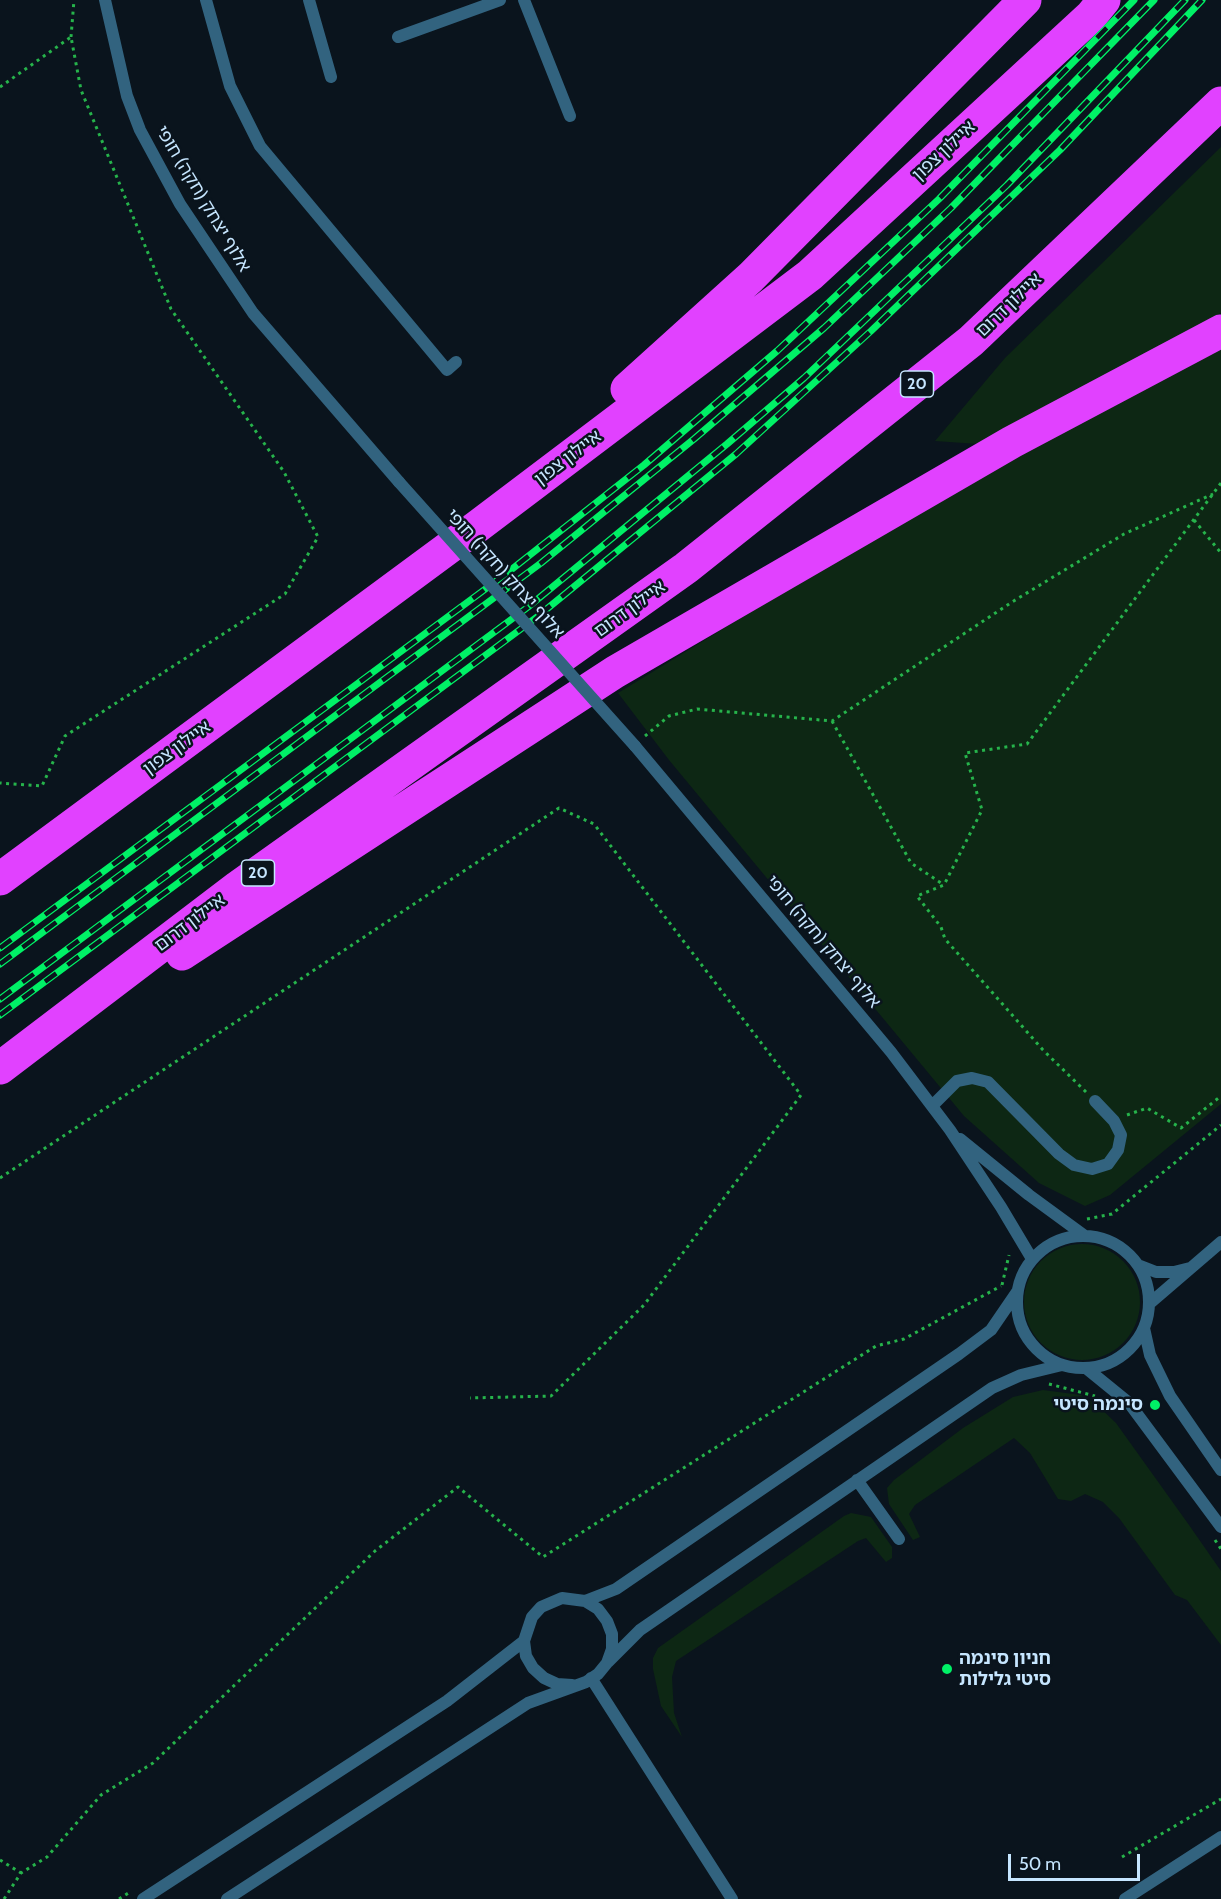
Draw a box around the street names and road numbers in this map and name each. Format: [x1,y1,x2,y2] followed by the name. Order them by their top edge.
[908,116,980,186] street label: איילון צפון
[151,122,255,276] street label: אלוף יצחק (חקה) חופי
[972,269,1046,341] street label: איילון דרום
[900,371,934,397] road number: 20
[530,426,606,490] street label: איילון צפון
[441,505,569,643] street label: אלוף יצחק (חקה) חופי
[590,576,670,642] street label: איילון דרום
[139,716,215,780] street label: איילון צפון
[242,860,274,886] road number: 20
[761,871,885,1013] street label: אלוף יצחק (חקה) חופי
[151,890,229,956] street label: איילון דרום

